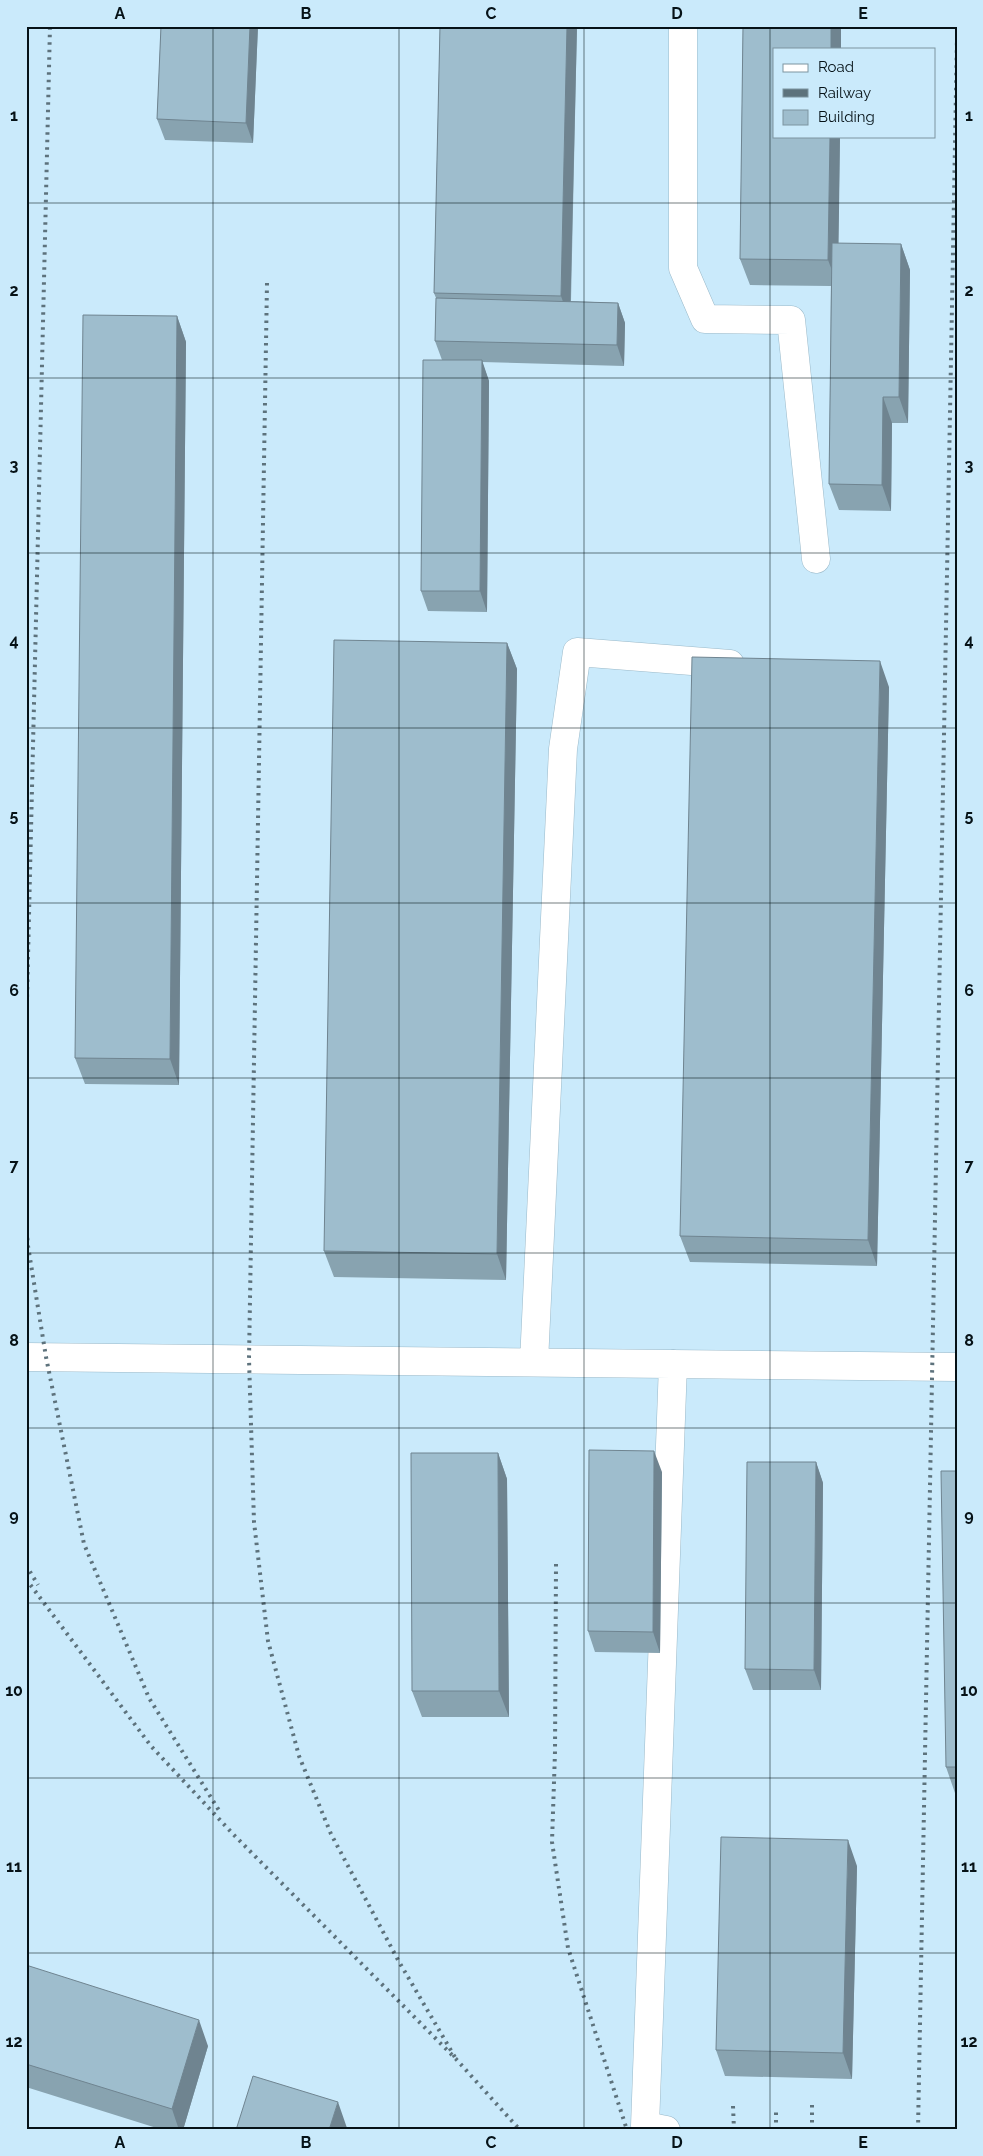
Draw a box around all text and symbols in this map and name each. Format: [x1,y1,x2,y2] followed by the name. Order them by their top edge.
[115,4,126,23] text: A
[301,4,312,23] text: B
[486,4,497,23] text: C
[671,4,683,23] text: D
[858,4,868,23] text: E
[773,48,936,138] legend
[818,58,854,76] text: Road
[818,84,871,102] text: Railway
[10,106,18,125] text: 1
[965,106,973,125] text: 1
[818,108,875,126] text: Building
[9,281,19,300] text: 2
[964,281,974,300] text: 2
[10,456,19,475] text: 3
[965,456,974,475] text: 3
[9,631,19,650] text: 4
[964,631,974,650] text: 4
[10,806,19,825] text: 5
[965,806,974,825] text: 5
[9,981,19,1000] text: 6
[964,981,974,1000] text: 6
[10,1156,19,1175] text: 7
[965,1156,974,1175] text: 7
[9,1331,19,1350] text: 8
[964,1331,974,1350] text: 8
[9,1506,19,1525] text: 9
[964,1506,974,1525] text: 9
[5,1681,23,1700] text: 10
[960,1681,978,1700] text: 10
[6,1857,22,1876] text: 11
[961,1857,977,1876] text: 11
[6,2032,22,2051] text: 12
[961,2032,977,2051] text: 12
[115,2133,126,2152] text: A
[301,2133,312,2152] text: B
[486,2133,497,2152] text: C
[671,2133,683,2152] text: D
[858,2133,868,2152] text: E

